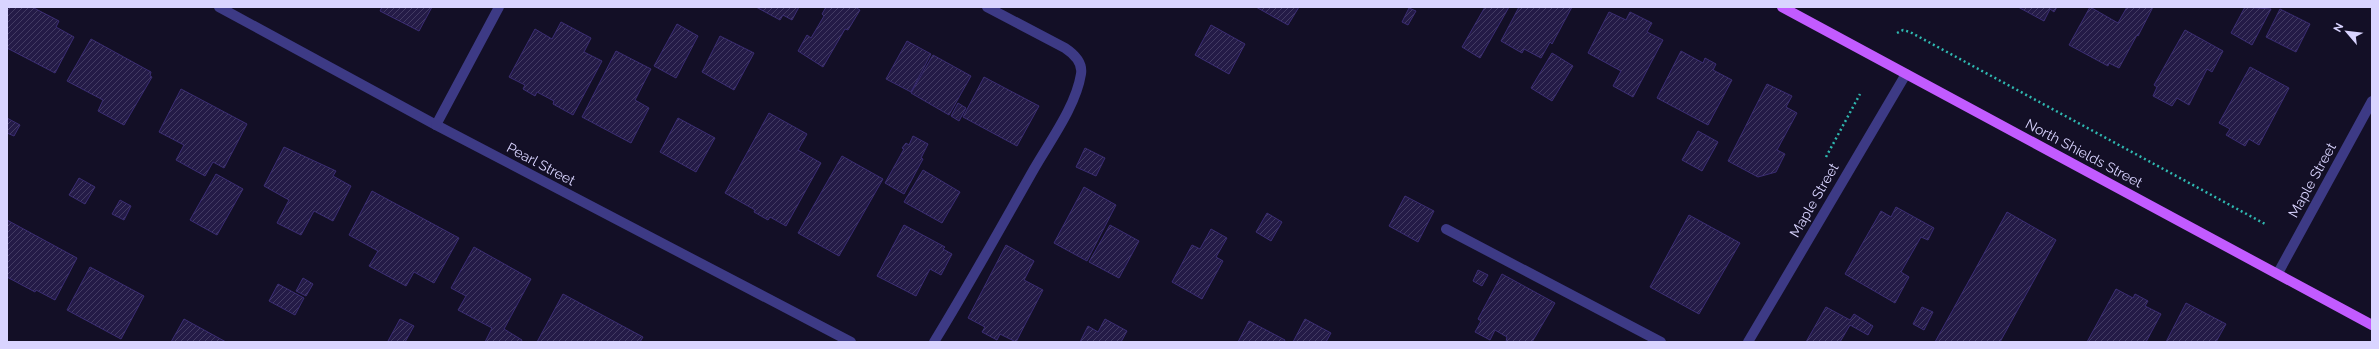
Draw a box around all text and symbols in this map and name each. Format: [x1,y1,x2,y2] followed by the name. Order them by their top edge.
[2327,12,2367,52] north arrow
[2331,21,2346,34] text: N
[2023,115,2145,191] street label: North Shields Street
[504,139,578,189] street label: Pearl Street
[2285,140,2339,220] street label: Maple Street
[1786,160,1842,240] street label: Maple Street

